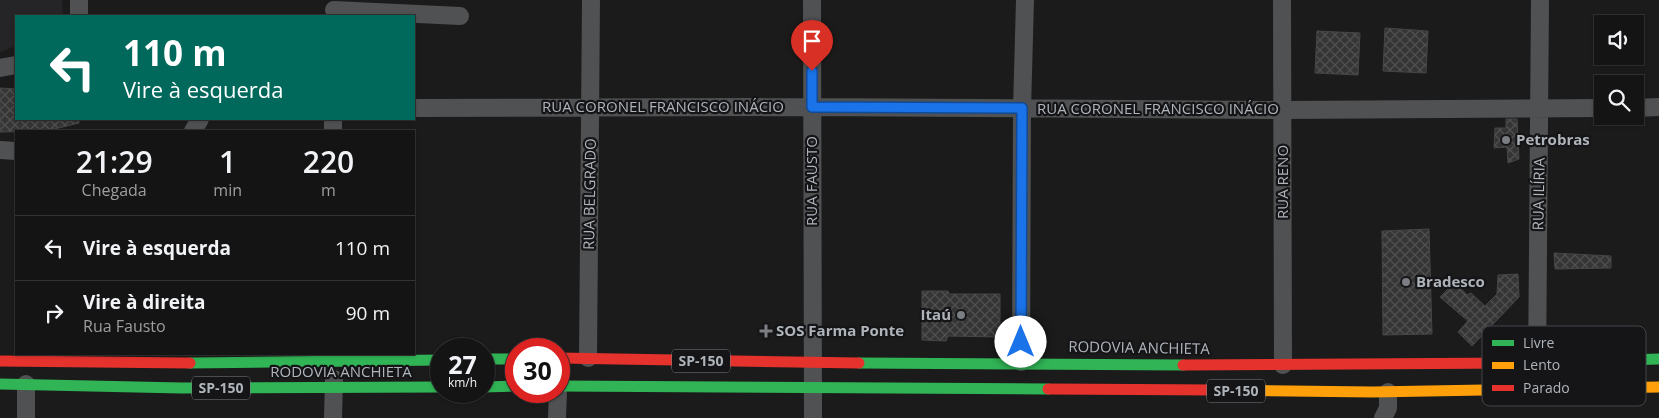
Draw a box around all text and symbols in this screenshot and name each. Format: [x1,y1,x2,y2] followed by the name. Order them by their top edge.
[1594,15,1644,125] map controls
[1594,15,1644,65] button: sound
[791,20,833,71] pin
[798,27,826,55] icon: arrive
[123,29,227,76] text: 110 m
[40,35,105,100] icon: left
[123,74,284,104] text: Vire à esquerda
[1594,75,1644,125] button: search
[542,96,784,116] street label: RUA CORONEL FRANCISCO INÁCIO
[1037,98,1279,118] street label: RUA CORONEL FRANCISCO INÁCIO
[1516,129,1590,149] place label: Petrobras
[1500,134,1512,146] marker: Petrobras
[801,136,821,226] street label: RUA FAUSTO
[578,138,600,250] street label: RUA BELGRADO
[76,141,153,182] text: 21:29
[219,141,236,182] text: 1
[303,141,354,182] text: 220
[1272,145,1292,219] street label: RUA RENO
[1527,157,1549,231] street label: RUA ILÍRIA
[82,179,147,201] text: Chegada
[213,179,242,201] text: min
[321,179,336,201] text: m
[40,234,68,262] icon: left
[83,235,231,261] text: Vire à esquerda
[335,235,390,261] text: 110 m
[1416,271,1485,291] place label: Bradesco
[1400,276,1412,288] marker: Bradesco
[83,289,206,315] text: Vire à direita
[40,299,68,327] icon: right
[346,300,390,326] text: 90 m
[921,304,951,324] place label: Itaú
[955,309,967,321] marker: Itaú
[83,315,166,337] text: Rua Fausto
[994,315,1046,367] position arrow
[776,320,904,340] place label: SOS Farma Ponte
[760,325,772,337] marker: SOS Farma Ponte
[1482,326,1646,406] legend
[1523,333,1555,352] text: Livre
[1068,336,1210,358] street label: RODOVIA ANCHIETA
[505,338,570,403] speed limit sign: 30
[448,347,477,381] text: 27
[672,350,730,372] road number: SP-150
[1523,355,1560,374] text: Lento
[270,361,412,381] street label: RODOVIA ANCHIETA
[448,374,477,391] text: km/h
[192,376,250,399] road number: SP-150
[1523,378,1570,397] text: Parado
[1207,380,1265,402] road number: SP-150

